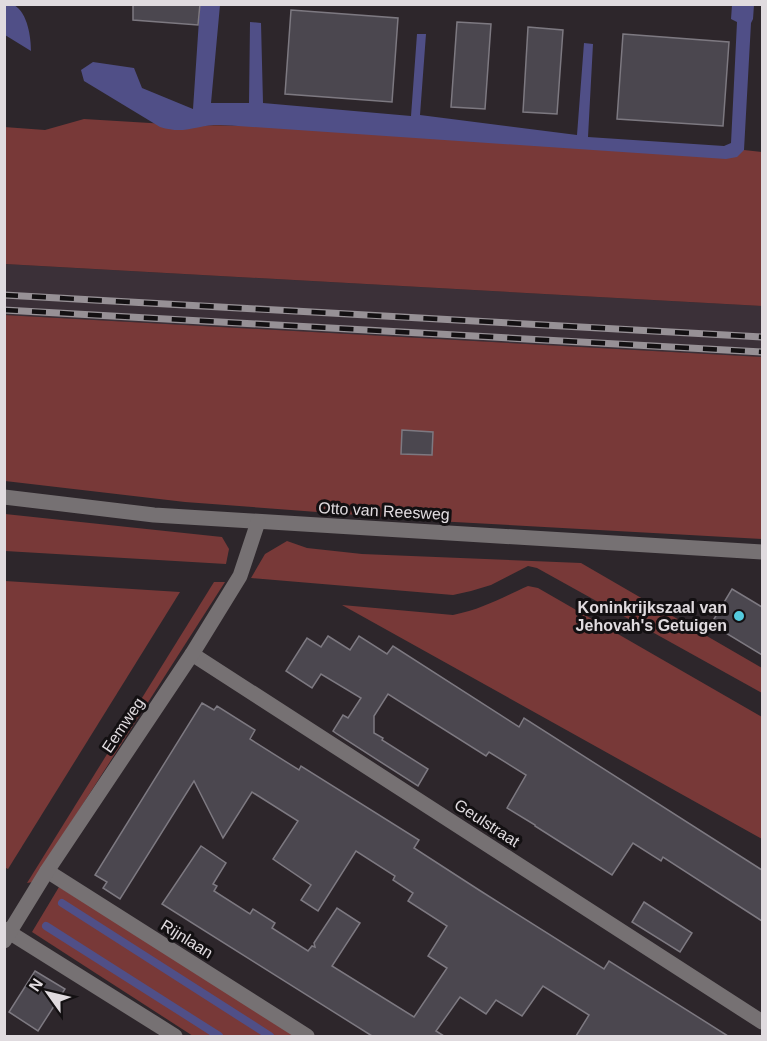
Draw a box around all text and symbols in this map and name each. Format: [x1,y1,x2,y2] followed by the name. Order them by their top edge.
[318,499,450,523] street label: Otto van Reesweg
[576,599,727,634] place label: Koninkrijkszaal van Jehovah's Getuigen
[732,609,746,623] marker: Koninkrijkszaal van Jehovah's Getuigen
[99,694,147,756] street label: Eemweg
[451,796,523,851] street label: Geulstraat
[158,916,216,962] street label: Rijnlaan
[18,963,78,1023] north arrow
[26,975,46,994] text: N

